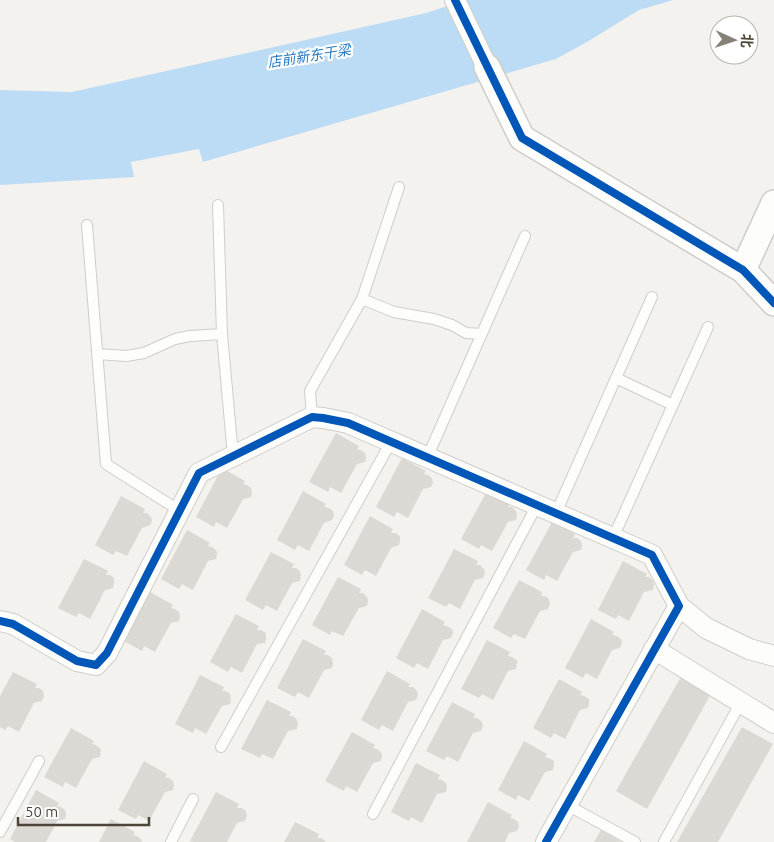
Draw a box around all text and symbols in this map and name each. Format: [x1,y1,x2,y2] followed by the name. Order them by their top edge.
[709,15,759,65] north arrow
[739,33,755,48] text: 北
[266,41,354,70] water label: 店前新东干梁
[18,794,149,826] scale bar
[25,803,58,820] text: 50 m

